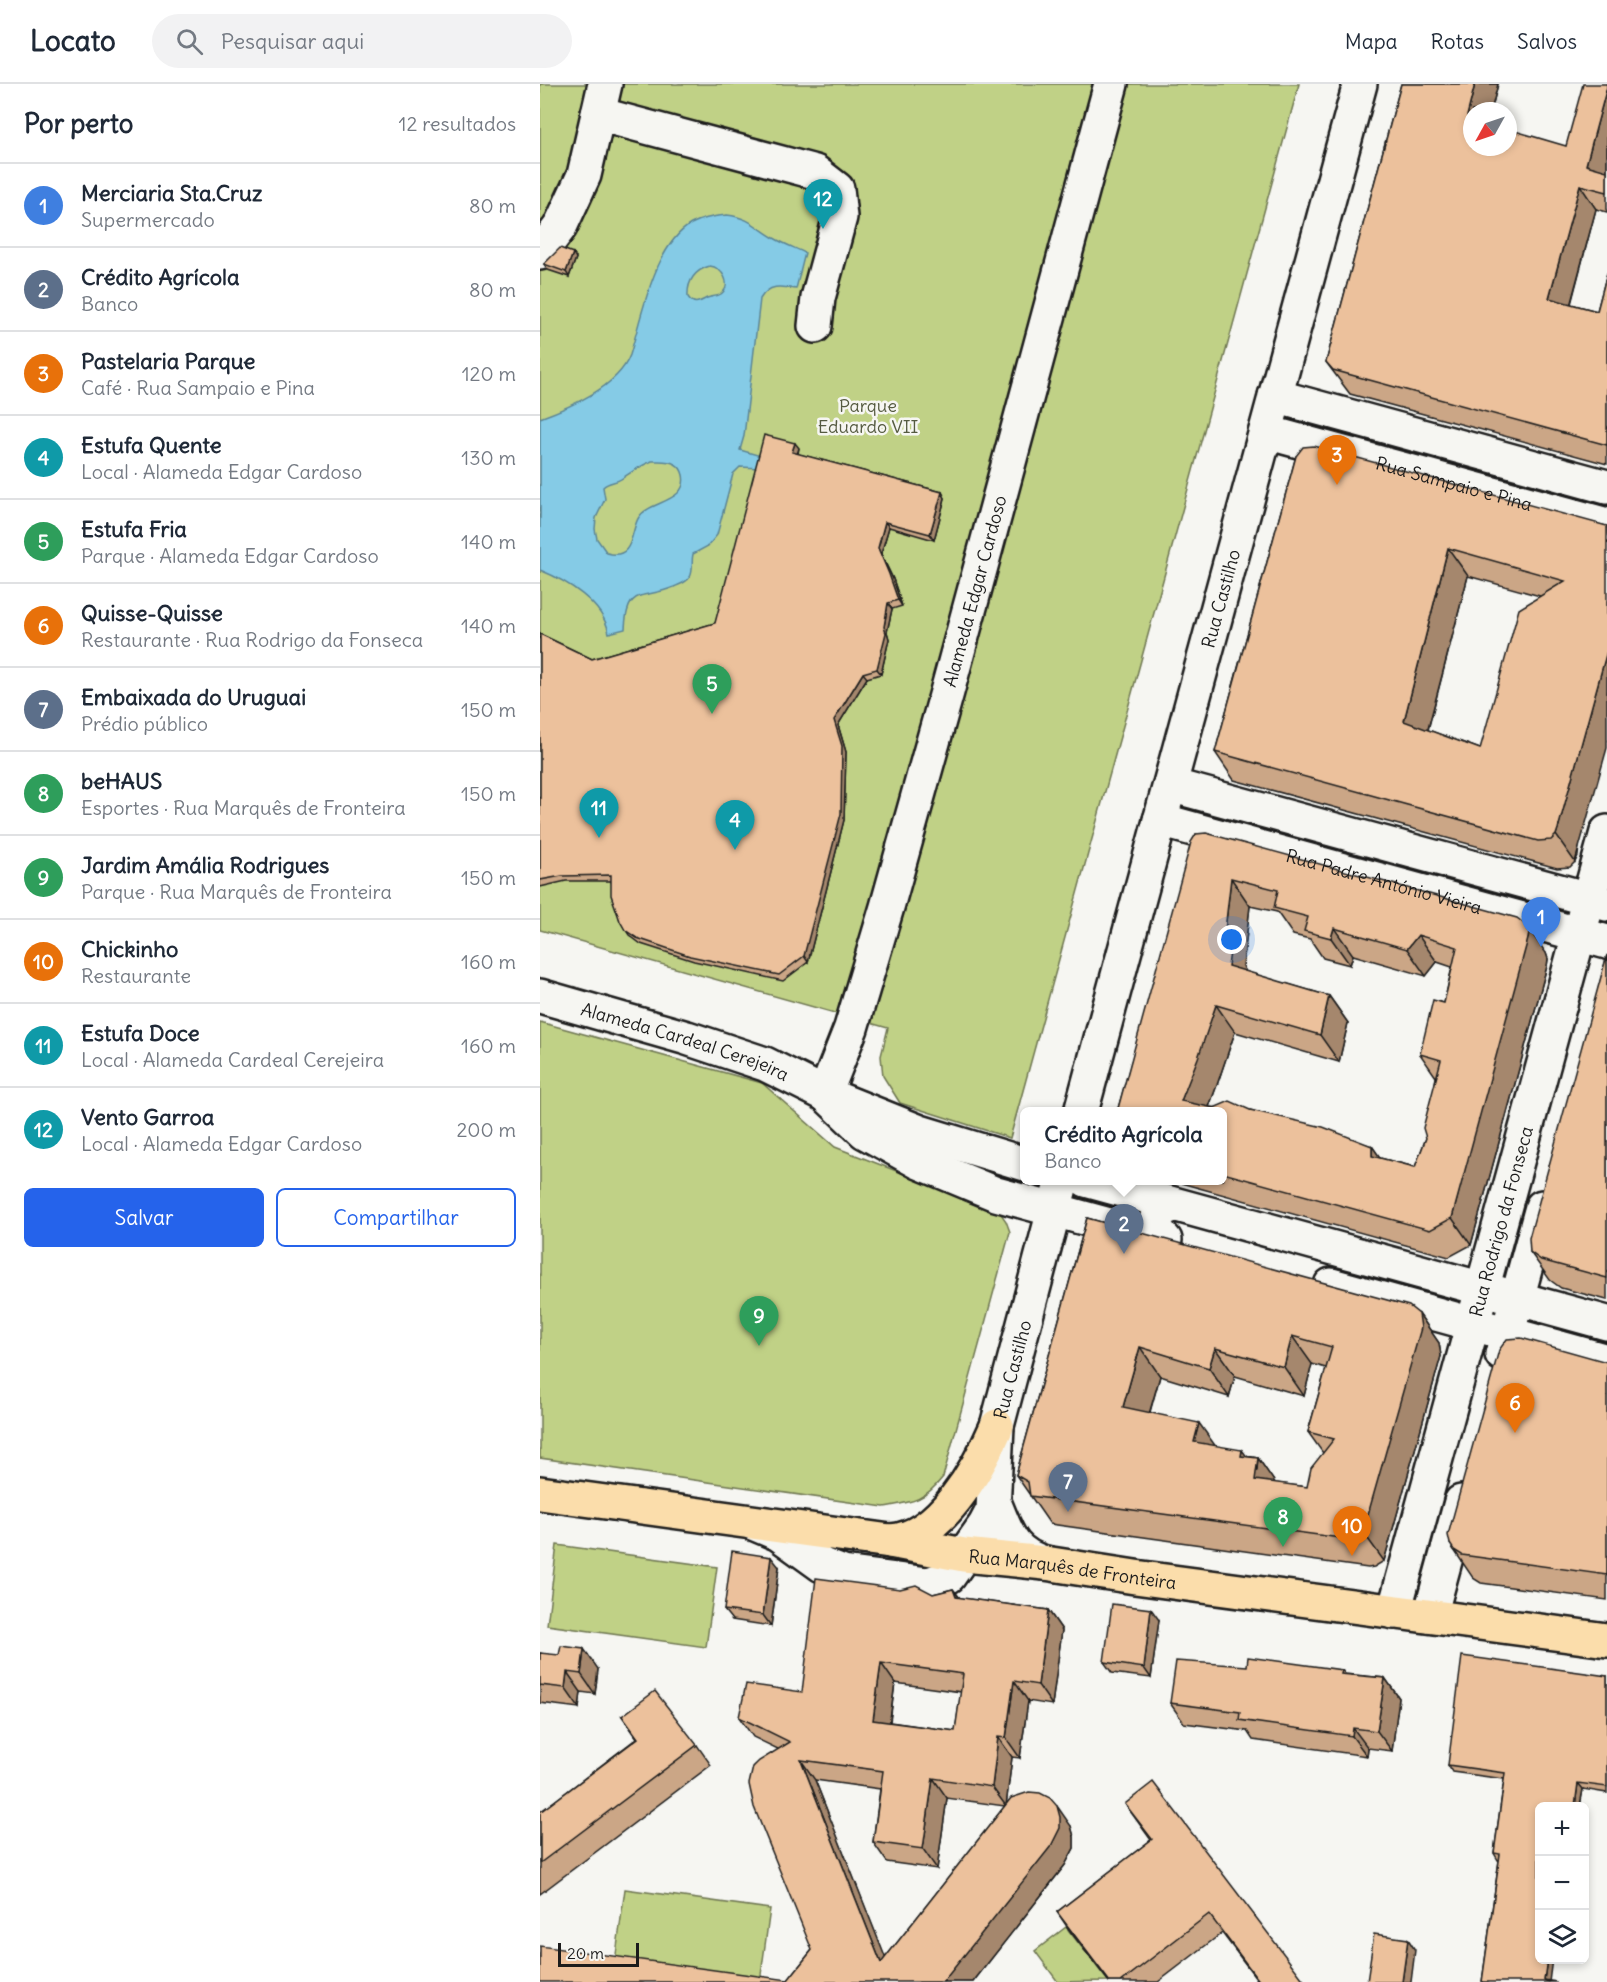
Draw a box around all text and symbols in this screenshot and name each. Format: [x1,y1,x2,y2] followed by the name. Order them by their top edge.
[152,14,572,68] search box
[30,23,116,59] text: Locato
[173,25,206,58] icon: search
[221,27,364,55] text: Pesquisar aqui
[1345,28,1398,55] text: Mapa
[1431,28,1484,55] text: Rotas
[1517,28,1577,55] text: Salvos
[1463,102,1517,156] north arrow
[24,107,133,140] text: Por perto
[399,111,516,136] text: 12 resultados
[81,179,262,207] text: Merciaria Sta.Cruz
[804,180,842,229] pin: 12
[40,193,47,218] text: 1
[469,193,516,218] text: 80 m
[81,207,215,232] text: Supermercado
[81,263,240,291] text: Crédito Agrícola
[38,277,49,302] text: 2
[469,277,516,302] text: 80 m
[81,291,138,316] text: Banco
[81,347,255,375] text: Pastelaria Parque
[38,361,49,386] text: 3
[462,361,516,386] text: 120 m
[81,375,315,400] text: Café · Rua Sampaio e Pina
[818,394,918,438] park label: Parque Eduardo VII
[81,431,222,459] text: Estufa Quente
[1318,436,1356,485] pin: 3
[38,445,49,470] text: 4
[461,445,516,470] text: 130 m
[1373,451,1535,516] street label: Rua Sampaio e Pina
[81,459,362,484] text: Local · Alameda Edgar Cardoso
[937,493,1011,689] street label: Alameda Edgar Cardoso
[81,515,187,543] text: Estufa Fria
[38,529,49,554] text: 5
[461,529,516,554] text: 140 m
[81,543,379,568] text: Parque · Alameda Edgar Cardoso
[1196,547,1245,650] street label: Rua Castilho
[81,599,223,627] text: Quisse-Quisse
[38,613,49,638] text: 6
[461,613,516,638] text: 140 m
[81,627,423,652] text: Restaurante · Rua Rodrigo da Fonseca
[692,664,732,714] pin: 5
[81,683,306,711] text: Embaixada do Uruguai
[39,697,48,722] text: 7
[461,697,516,722] text: 150 m
[81,711,208,736] text: Prédio público
[81,767,162,795] text: beHAUS
[38,781,49,806] text: 8
[461,781,516,806] text: 150 m
[580,788,618,838] pin: 11
[81,795,406,820] text: Esportes · Rua Marquês de Fronteira
[716,800,754,850] pin: 4
[1283,843,1484,919] street label: Rua Padre António Vieira
[81,851,329,879] text: Jardim Amália Rodrigues
[38,865,49,890] text: 9
[461,865,516,890] text: 150 m
[81,879,392,904] text: Parque · Rua Marquês de Fronteira
[1522,898,1560,947] pin: 1
[1217,925,1246,954] your location
[81,935,178,963] text: Chickinho
[33,949,54,974] text: 10
[461,949,516,974] text: 160 m
[81,963,191,988] text: Restaurante
[579,997,793,1086] street label: Alameda Cardeal Cerejeira
[81,1019,200,1047] text: Estufa Doce
[36,1033,51,1058] text: 11
[461,1033,516,1058] text: 160 m
[81,1047,384,1072] text: Local · Alameda Cardeal Cerejeira
[81,1103,214,1131] text: Vento Garroa
[1020,1107,1227,1185] popup
[34,1117,53,1142] text: 12
[456,1117,516,1142] text: 200 m
[1044,1120,1203,1148] text: Crédito Agrícola
[1464,1123,1538,1319] street label: Rua Rodrigo da Fonseca
[81,1131,362,1156] text: Local · Alameda Edgar Cardoso
[1044,1148,1102,1173] text: Banco
[24,1188,264,1247] button: Salvar
[276,1188,516,1247] button: Compartilhar
[1104,1204,1144,1254] pin: 2
[740,1296,778,1346] pin: 9
[988,1318,1036,1421] street label: Rua Castilho
[1496,1384,1534,1433] pin: 6
[1048,1462,1088,1512] pin: 7
[1264,1498,1302,1547] pin: 8
[1332,1506,1372,1556] pin: 10
[968,1544,1178,1594] street label: Rua Marquês de Fronteira
[1535,1802,1589,1964] map controls
[1535,1802,1589,1856] button: +
[1535,1856,1589,1910] button: −
[1535,1910,1589,1964] button: layers
[558,1940,639,1968] scale bar
[567,1943,604,1963] text: 20 m

